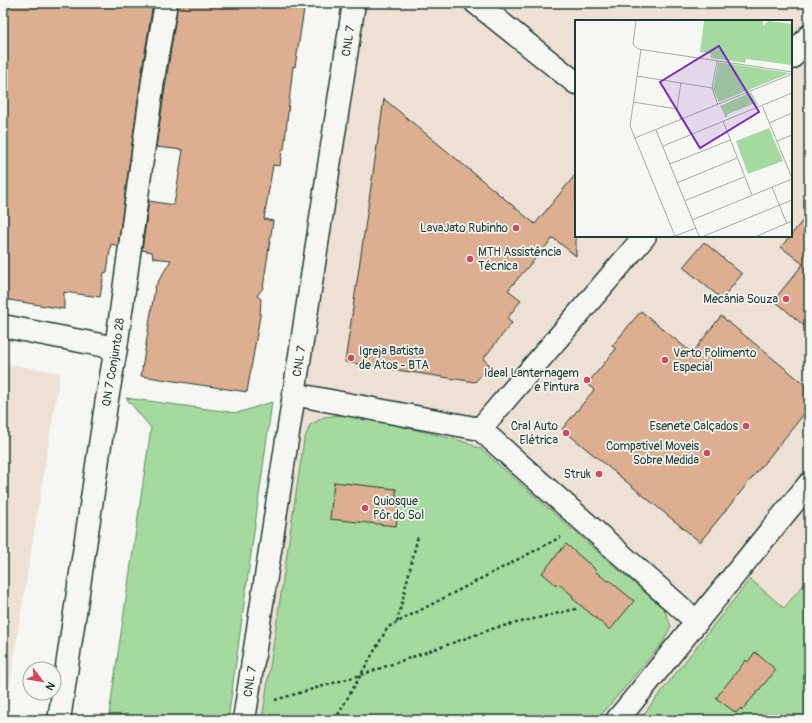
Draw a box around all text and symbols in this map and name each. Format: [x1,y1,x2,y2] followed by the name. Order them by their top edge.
[575,20,792,237] inset map
[338,24,358,58] street label: CNL 7
[420,221,509,236] place label: LavaJato Rubinho
[511,223,521,233] marker: LavaJato Rubinho
[478,245,562,274] place label: MTH Assistência Técnica
[465,254,475,264] marker: MTH Assistência Técnica
[703,292,778,307] place label: Mecânia Souza
[781,294,791,304] marker: Mecânia Souza
[98,317,128,408] street label: QN 7 Conjunto 28
[289,344,309,378] street label: CNL 7
[359,344,429,373] place label: Igreja Batista de Atos - BTA
[673,346,757,375] place label: Verto Polimento Especial
[346,353,356,363] marker: Igreja Batista de Atos - BTA
[660,355,670,365] marker: Verto Polimento Especial
[484,366,579,395] place label: Ideal Lanternagem e Pintura
[582,375,592,385] marker: Ideal Lanternagem e Pintura
[511,419,559,448] place label: Cral Auto Elétrica
[650,419,739,434] place label: Esenete Calçados
[741,421,751,431] marker: Esenete Calçados
[561,428,571,438] marker: Cral Auto Elétrica
[606,439,700,468] place label: Compativel Moveis Sobre Medida
[702,448,712,458] marker: Compativel Moveis Sobre Medida
[564,467,591,482] place label: Struk
[594,469,604,479] marker: Struk
[373,494,424,523] place label: Quiosque Pôr do Sol
[360,503,370,513] marker: Quiosque Pôr do Sol
[22,661,62,701] north arrow
[240,664,260,698] street label: CNL 7
[42,679,58,693] text: N

